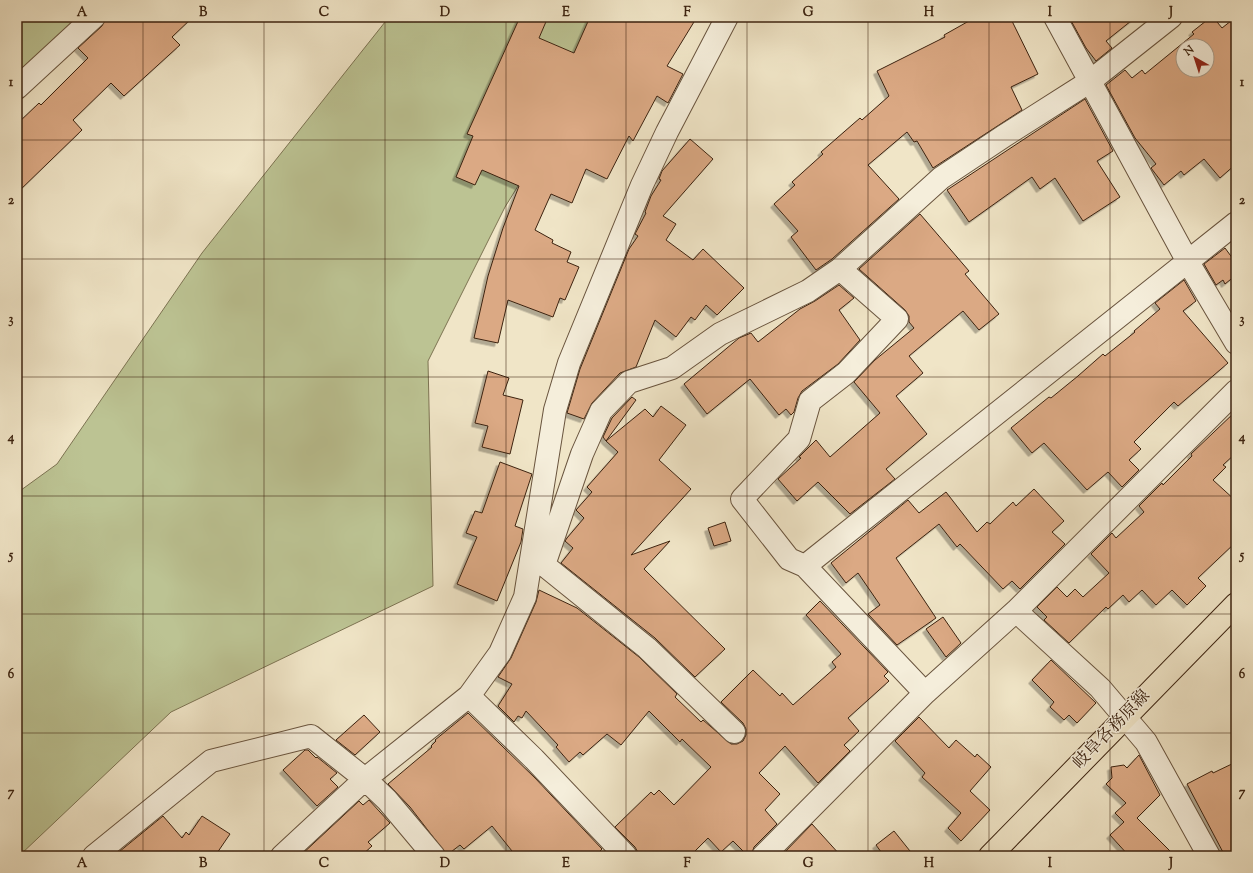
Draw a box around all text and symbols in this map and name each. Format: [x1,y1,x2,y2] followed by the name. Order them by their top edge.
[77,4,88,22] text: A
[199,4,208,22] text: B
[319,4,329,22] text: C
[440,4,450,22] text: D
[562,4,570,22] text: E
[683,4,691,22] text: F
[803,4,814,22] text: G
[924,4,935,22] text: H
[1048,4,1053,22] text: I
[1168,4,1173,22] text: J
[1175,38,1215,78] north arrow
[1180,42,1198,61] text: N
[9,74,14,92] text: 1
[1240,74,1245,92] text: 1
[8,192,15,210] text: 2
[1239,192,1246,210] text: 2
[8,311,14,329] text: 3
[1239,311,1245,329] text: 3
[7,429,15,447] text: 4
[1238,429,1246,447] text: 4
[8,547,14,565] text: 5
[1239,547,1245,565] text: 5
[8,666,15,684] text: 6
[1239,666,1246,684] text: 6
[1068,685,1156,775] street label: 岐阜各務原線
[8,784,15,802] text: 7
[1239,784,1246,802] text: 7
[77,855,88,873] text: A
[199,855,208,873] text: B
[319,855,329,873] text: C
[440,855,450,873] text: D
[562,855,570,873] text: E
[683,855,691,873] text: F
[803,855,814,873] text: G
[924,855,935,873] text: H
[1048,855,1053,873] text: I
[1168,855,1173,873] text: J

